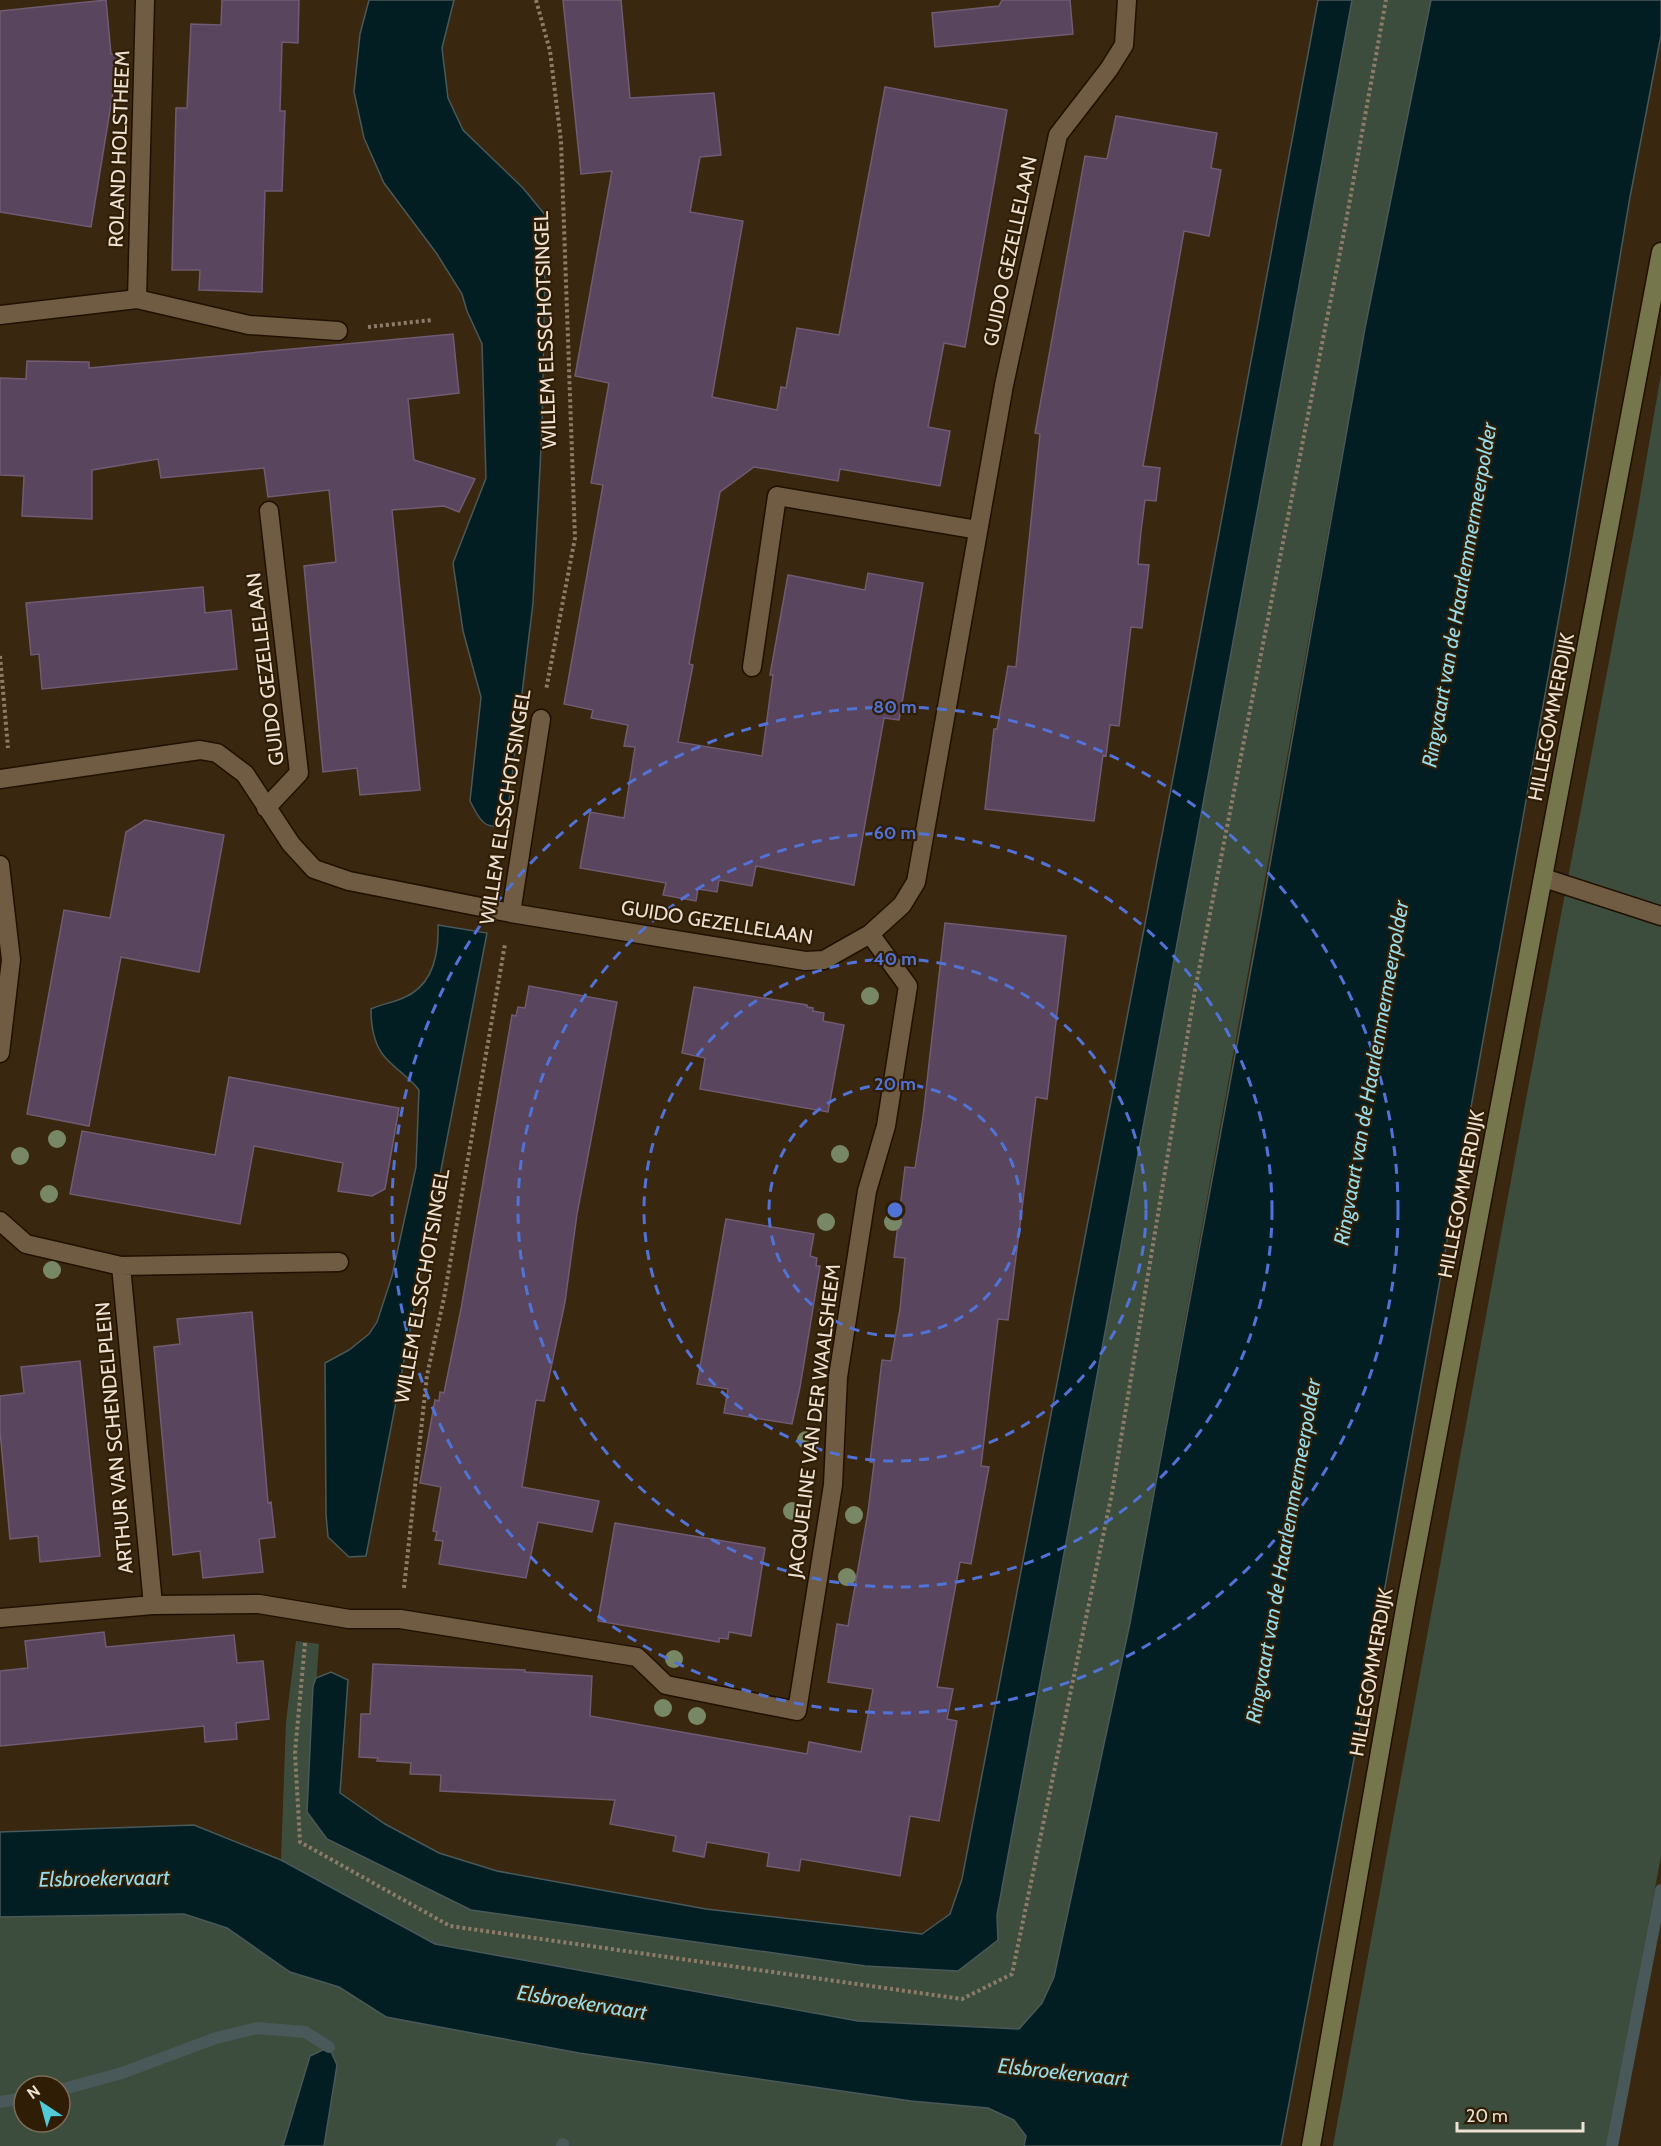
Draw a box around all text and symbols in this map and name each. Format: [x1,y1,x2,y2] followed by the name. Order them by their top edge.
[104,50,134,248] street label: ROLAND HOLSTHEEM
[978,154,1042,348] street label: GUIDO GEZELLELAAN
[529,211,561,449] street label: WILLEM ELSSCHOTSINGEL
[1416,419,1502,769] water label: Ringvaart van de Haarlemmermeerpolder
[241,571,289,767] street label: GUIDO GEZELLELAAN
[1523,630,1579,803] street label: HILLEGOMMERDIJK
[475,688,535,926] street label: WILLEM ELSSCHOTSINGEL
[873,696,917,718] text: 80 m
[874,822,916,844] text: 60 m
[619,895,815,949] street label: GUIDO GEZELLELAAN
[1328,897,1414,1247] water label: Ringvaart van de Haarlemmermeerpolder
[873,948,917,970] text: 40 m
[874,1073,916,1095] text: 20 m
[1433,1107,1489,1280] street label: HILLEGOMMERDIJK
[390,1167,454,1405] street label: WILLEM ELSSCHOTSINGEL
[885,1200,905,1220] centre of rings
[783,1263,845,1580] street label: JACQUELINE VAN DER WAALSHEEM
[90,1301,138,1575] street label: ARTHUR VAN SCHENDELPLEIN
[1240,1375,1326,1725] water label: Ringvaart van de Haarlemmermeerpolder
[1344,1585,1398,1758] street label: HILLEGOMMERDIJK
[38,1864,170,1892] water label: Elsbroekervaart
[515,1979,649,2025] water label: Elsbroekervaart
[997,2053,1130,2091] water label: Elsbroekervaart
[12,2074,72,2134] north arrow
[23,2081,44,2103] text: N
[1457,2095,1583,2133] scale bar
[1466,2105,1508,2127] text: 20 m

